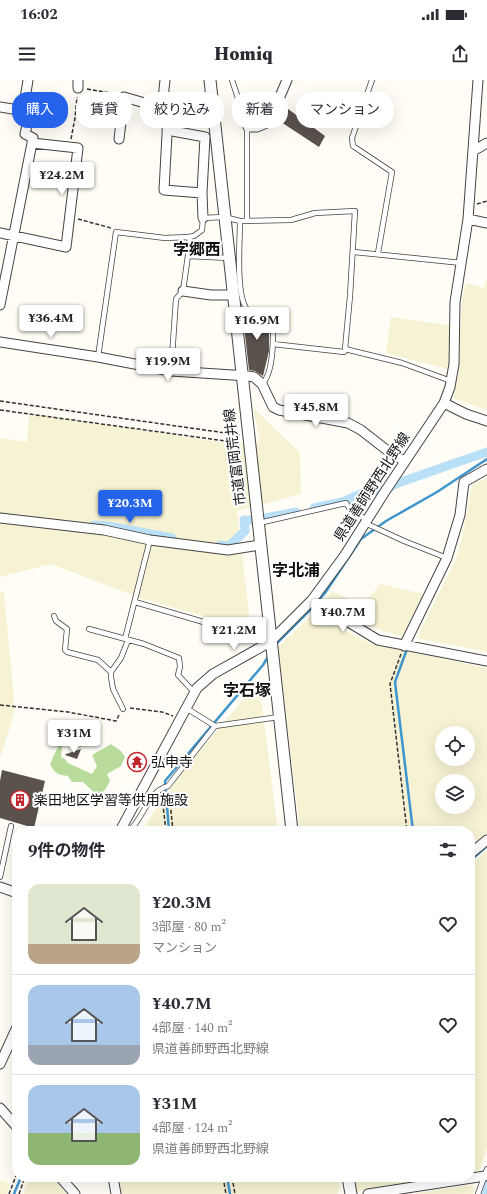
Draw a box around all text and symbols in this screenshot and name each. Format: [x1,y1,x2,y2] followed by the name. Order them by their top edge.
[20,3,58,26] text: 16:02
[214,41,273,68] text: Homiq
[16,43,38,65] icon: menu
[449,43,471,65] icon: share
[12,92,68,128] chip: 購入
[76,92,132,128] chip: 賃貸
[140,92,224,128] chip: 絞り込み
[232,92,288,128] chip: 新着
[296,92,394,128] chip: マンション
[29,162,95,196] pin: ¥24.2M
[39,165,85,185] text: ¥24.2M
[173,238,221,262] district label: 字郷西
[18,305,84,339] pin: ¥36.4M
[224,307,290,341] pin: ¥16.9M
[28,308,74,328] text: ¥36.4M
[234,310,280,330] text: ¥16.9M
[135,348,201,382] pin: ¥19.9M
[145,351,191,371] text: ¥19.9M
[283,394,349,428] pin: ¥45.8M
[293,397,339,417] text: ¥45.8M
[219,407,251,507] street label: 市道富岡荒井線
[329,428,415,546] street label: 県道善師野西北野線
[97,490,163,524] pin: ¥20.3M
[107,493,153,513] text: ¥20.3M
[272,559,320,583] district label: 字北浦
[310,599,376,633] pin: ¥40.7M
[320,602,366,622] text: ¥40.7M
[201,617,267,651] pin: ¥21.2M
[211,620,257,640] text: ¥21.2M
[223,679,271,703] district label: 字石塚
[50,720,98,754] pin: ¥31M
[57,723,91,743] text: ¥31M
[435,726,475,814] map controls
[435,726,475,766] button: locate
[126,751,148,773] temple icon: 弘申寺
[151,752,193,773] place label: 弘申寺
[435,774,475,814] button: layers
[9,789,31,811] building icon: 楽田地区学習等供用施設
[34,790,188,811] place label: 楽田地区学習等供用施設
[28,838,106,864] text: 9件の物件
[437,839,459,861] icon: filters
[152,890,212,916] text: ¥20.3M
[60,900,108,948] icon: home
[437,913,459,935] icon: heart
[152,917,226,937] text: 3部屋 · 80 m²
[152,938,217,958] text: マンション
[152,991,212,1017] text: ¥40.7M
[60,1001,108,1049] icon: home
[437,1014,459,1036] icon: heart
[152,1018,232,1038] text: 4部屋 · 140 m²
[152,1039,269,1059] text: 県道善師野西北野線
[152,1091,198,1117] text: ¥31M
[60,1101,108,1149] icon: home
[437,1114,459,1136] icon: heart
[152,1118,232,1138] text: 4部屋 · 124 m²
[152,1139,269,1159] text: 県道善師野西北野線

